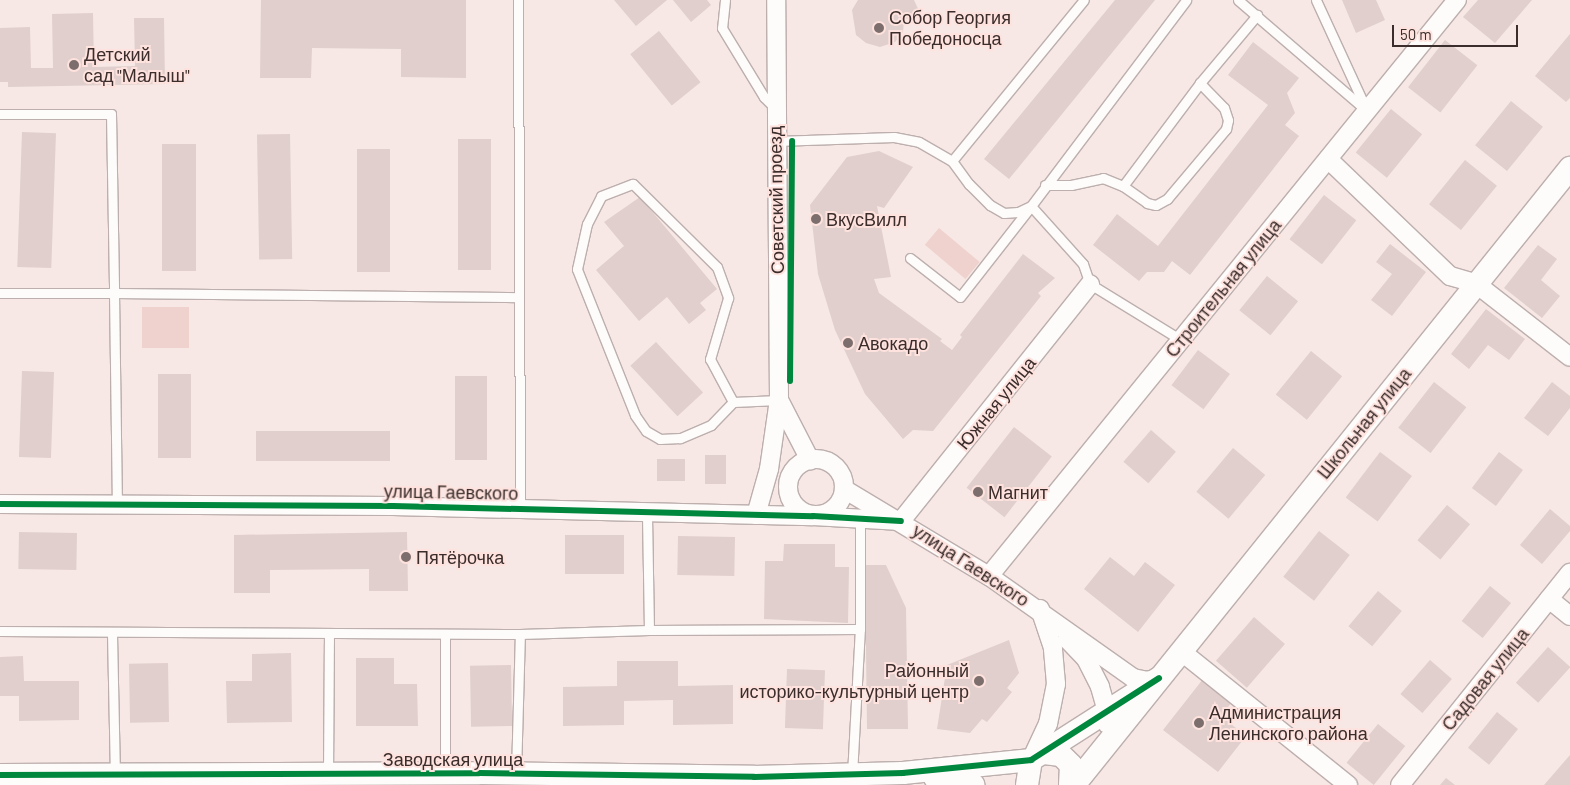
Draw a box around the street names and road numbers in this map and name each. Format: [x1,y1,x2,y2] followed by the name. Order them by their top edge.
[764,126,788,274] street label: Советский проезд
[1161,215,1285,361] street label: Строительная улица
[952,352,1040,454] street label: Южная улица
[1313,363,1415,483] street label: Школьная улица
[384,480,518,504] street label: улица Гаевского
[909,519,1033,611] street label: улица Гаевского
[1437,623,1533,735] street label: Садовая улица
[383,748,523,770] street label: Заводская улица

